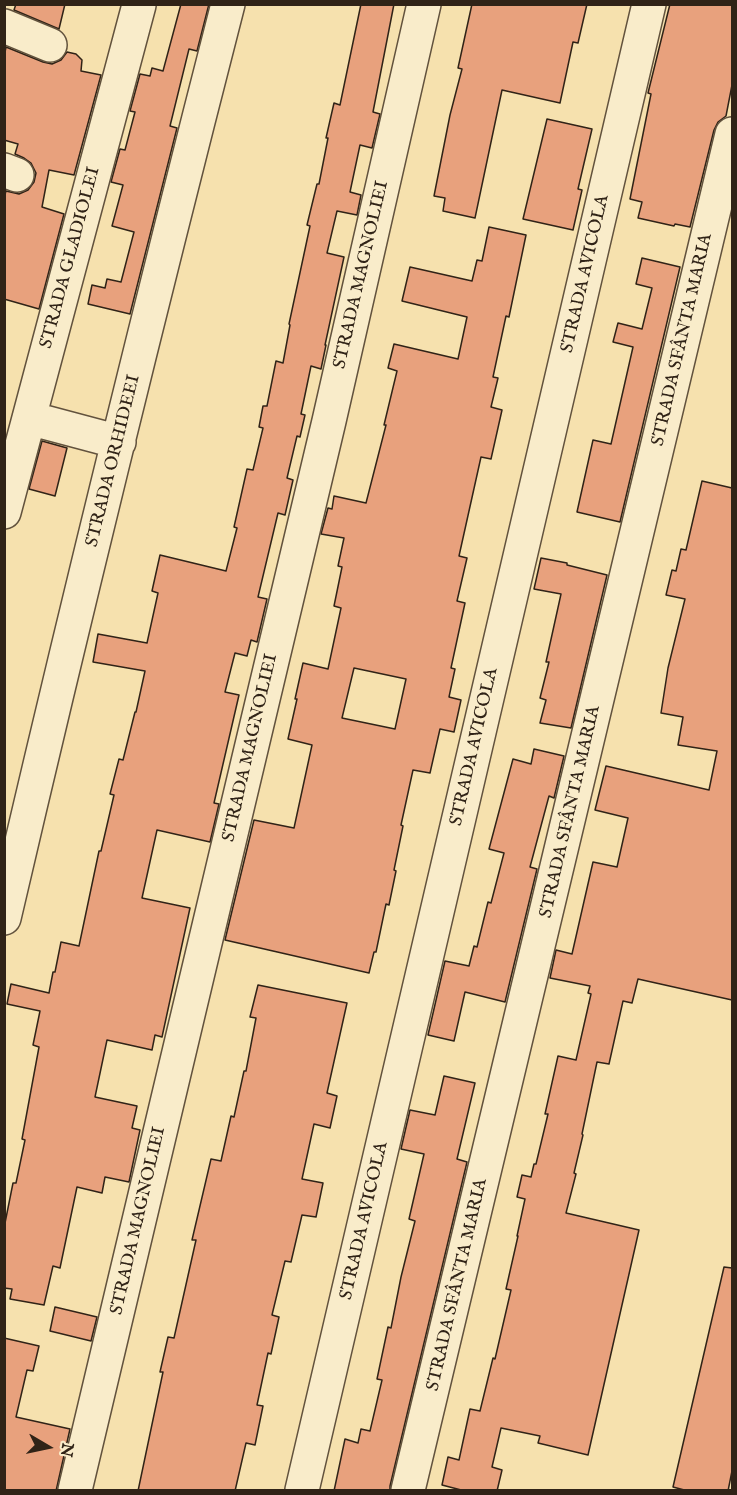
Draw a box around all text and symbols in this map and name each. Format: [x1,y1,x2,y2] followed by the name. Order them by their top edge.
[36,165,106,351] street label: STRADA GLADIOLEI
[330,179,394,371] street label: STRADA MAGNOLIEI
[557,193,615,355] street label: STRADA AVICOLA
[648,232,718,448] street label: STRADA SFÂNTA MARIA
[82,373,146,549] street label: STRADA ORHIDEEI
[219,652,283,844] street label: STRADA MAGNOLIEI
[446,666,504,828] street label: STRADA AVICOLA
[536,704,606,920] street label: STRADA SFÂNTA MARIA
[107,1125,171,1317] street label: STRADA MAGNOLIEI
[336,1140,394,1302] street label: STRADA AVICOLA
[423,1177,493,1393] street label: STRADA SFÂNTA MARIA
[18,1417,78,1477] north arrow
[55,1441,77,1458] text: N

